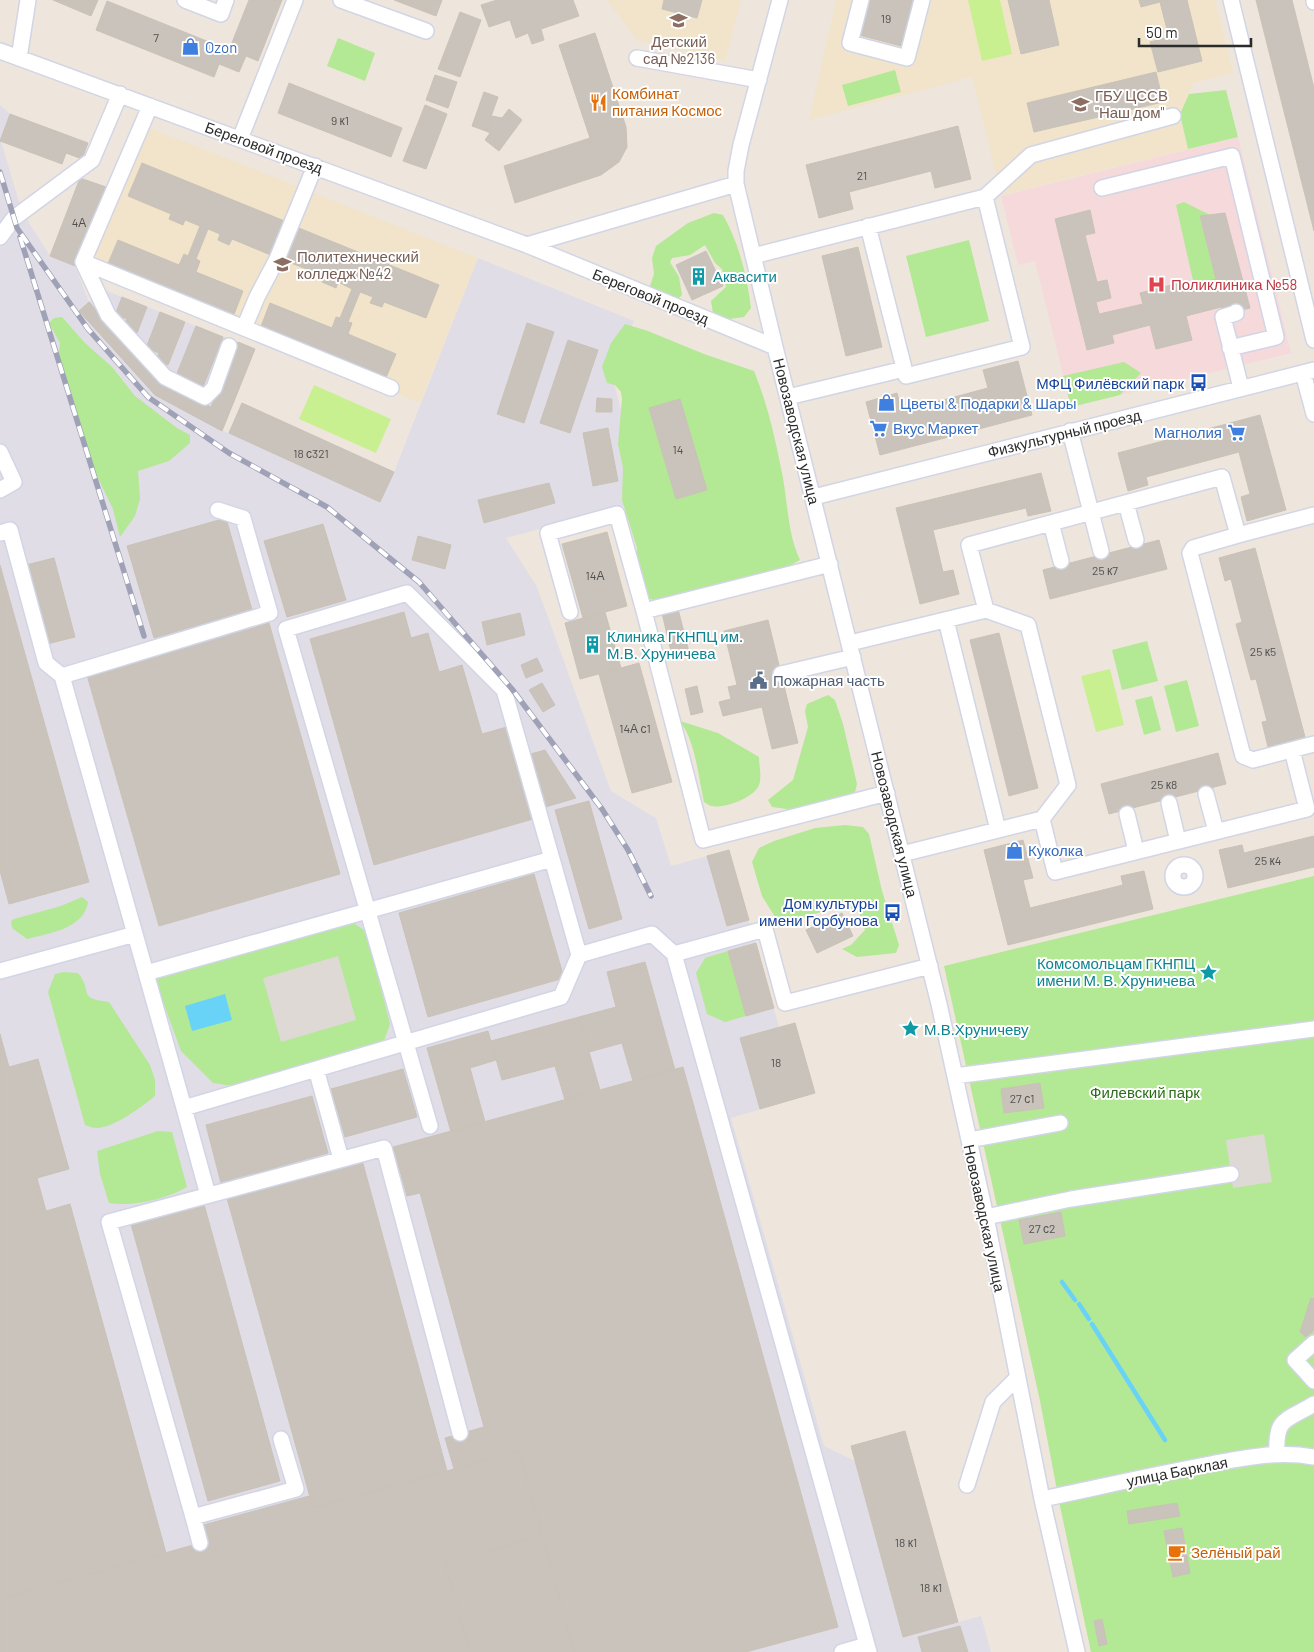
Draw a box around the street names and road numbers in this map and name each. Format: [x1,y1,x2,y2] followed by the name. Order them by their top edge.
[203,117,326,177] street label: Береговой проезд
[590,264,712,328] street label: Береговой проезд
[770,356,824,507] street label: Новозаводская улица
[986,405,1143,461] street label: Физкультурный проезд
[868,749,922,900] street label: Новозаводская улица
[961,1143,1010,1294] street label: Новозаводская улица
[1125,1452,1229,1490] street label: улица Барклая

